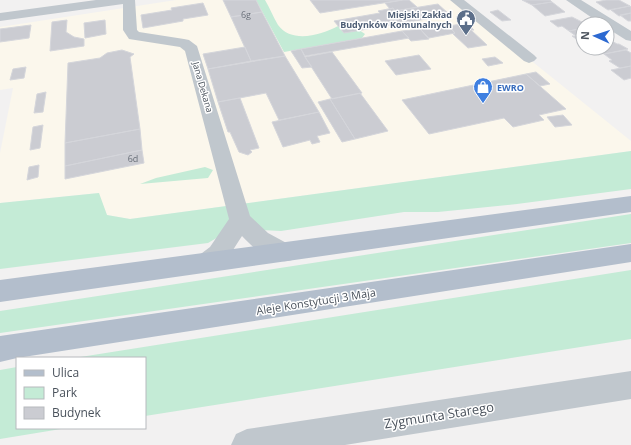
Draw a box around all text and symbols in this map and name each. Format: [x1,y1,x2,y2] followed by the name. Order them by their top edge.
[241,8,251,21] house number: 6g
[340,8,452,31] place label: Miejski Zakład Budynków Komunalnych
[455,8,477,36] public building icon: Miejski Zakład Budynków Komunalnych
[575,16,615,56] north arrow
[577,31,592,40] text: N
[189,59,216,114] street label: Jana Dekana
[472,76,494,104] shop icon: EWRO
[497,81,524,94] place label: EWRO
[128,152,138,165] house number: 6d
[255,284,377,318] street label: Aleje Konstytucji 3 Maja
[16,357,146,429] legend
[52,364,79,381] text: Ulica
[52,384,78,401] text: Park
[383,397,495,433] street label: Zygmunta Starego
[52,404,102,421] text: Budynek

